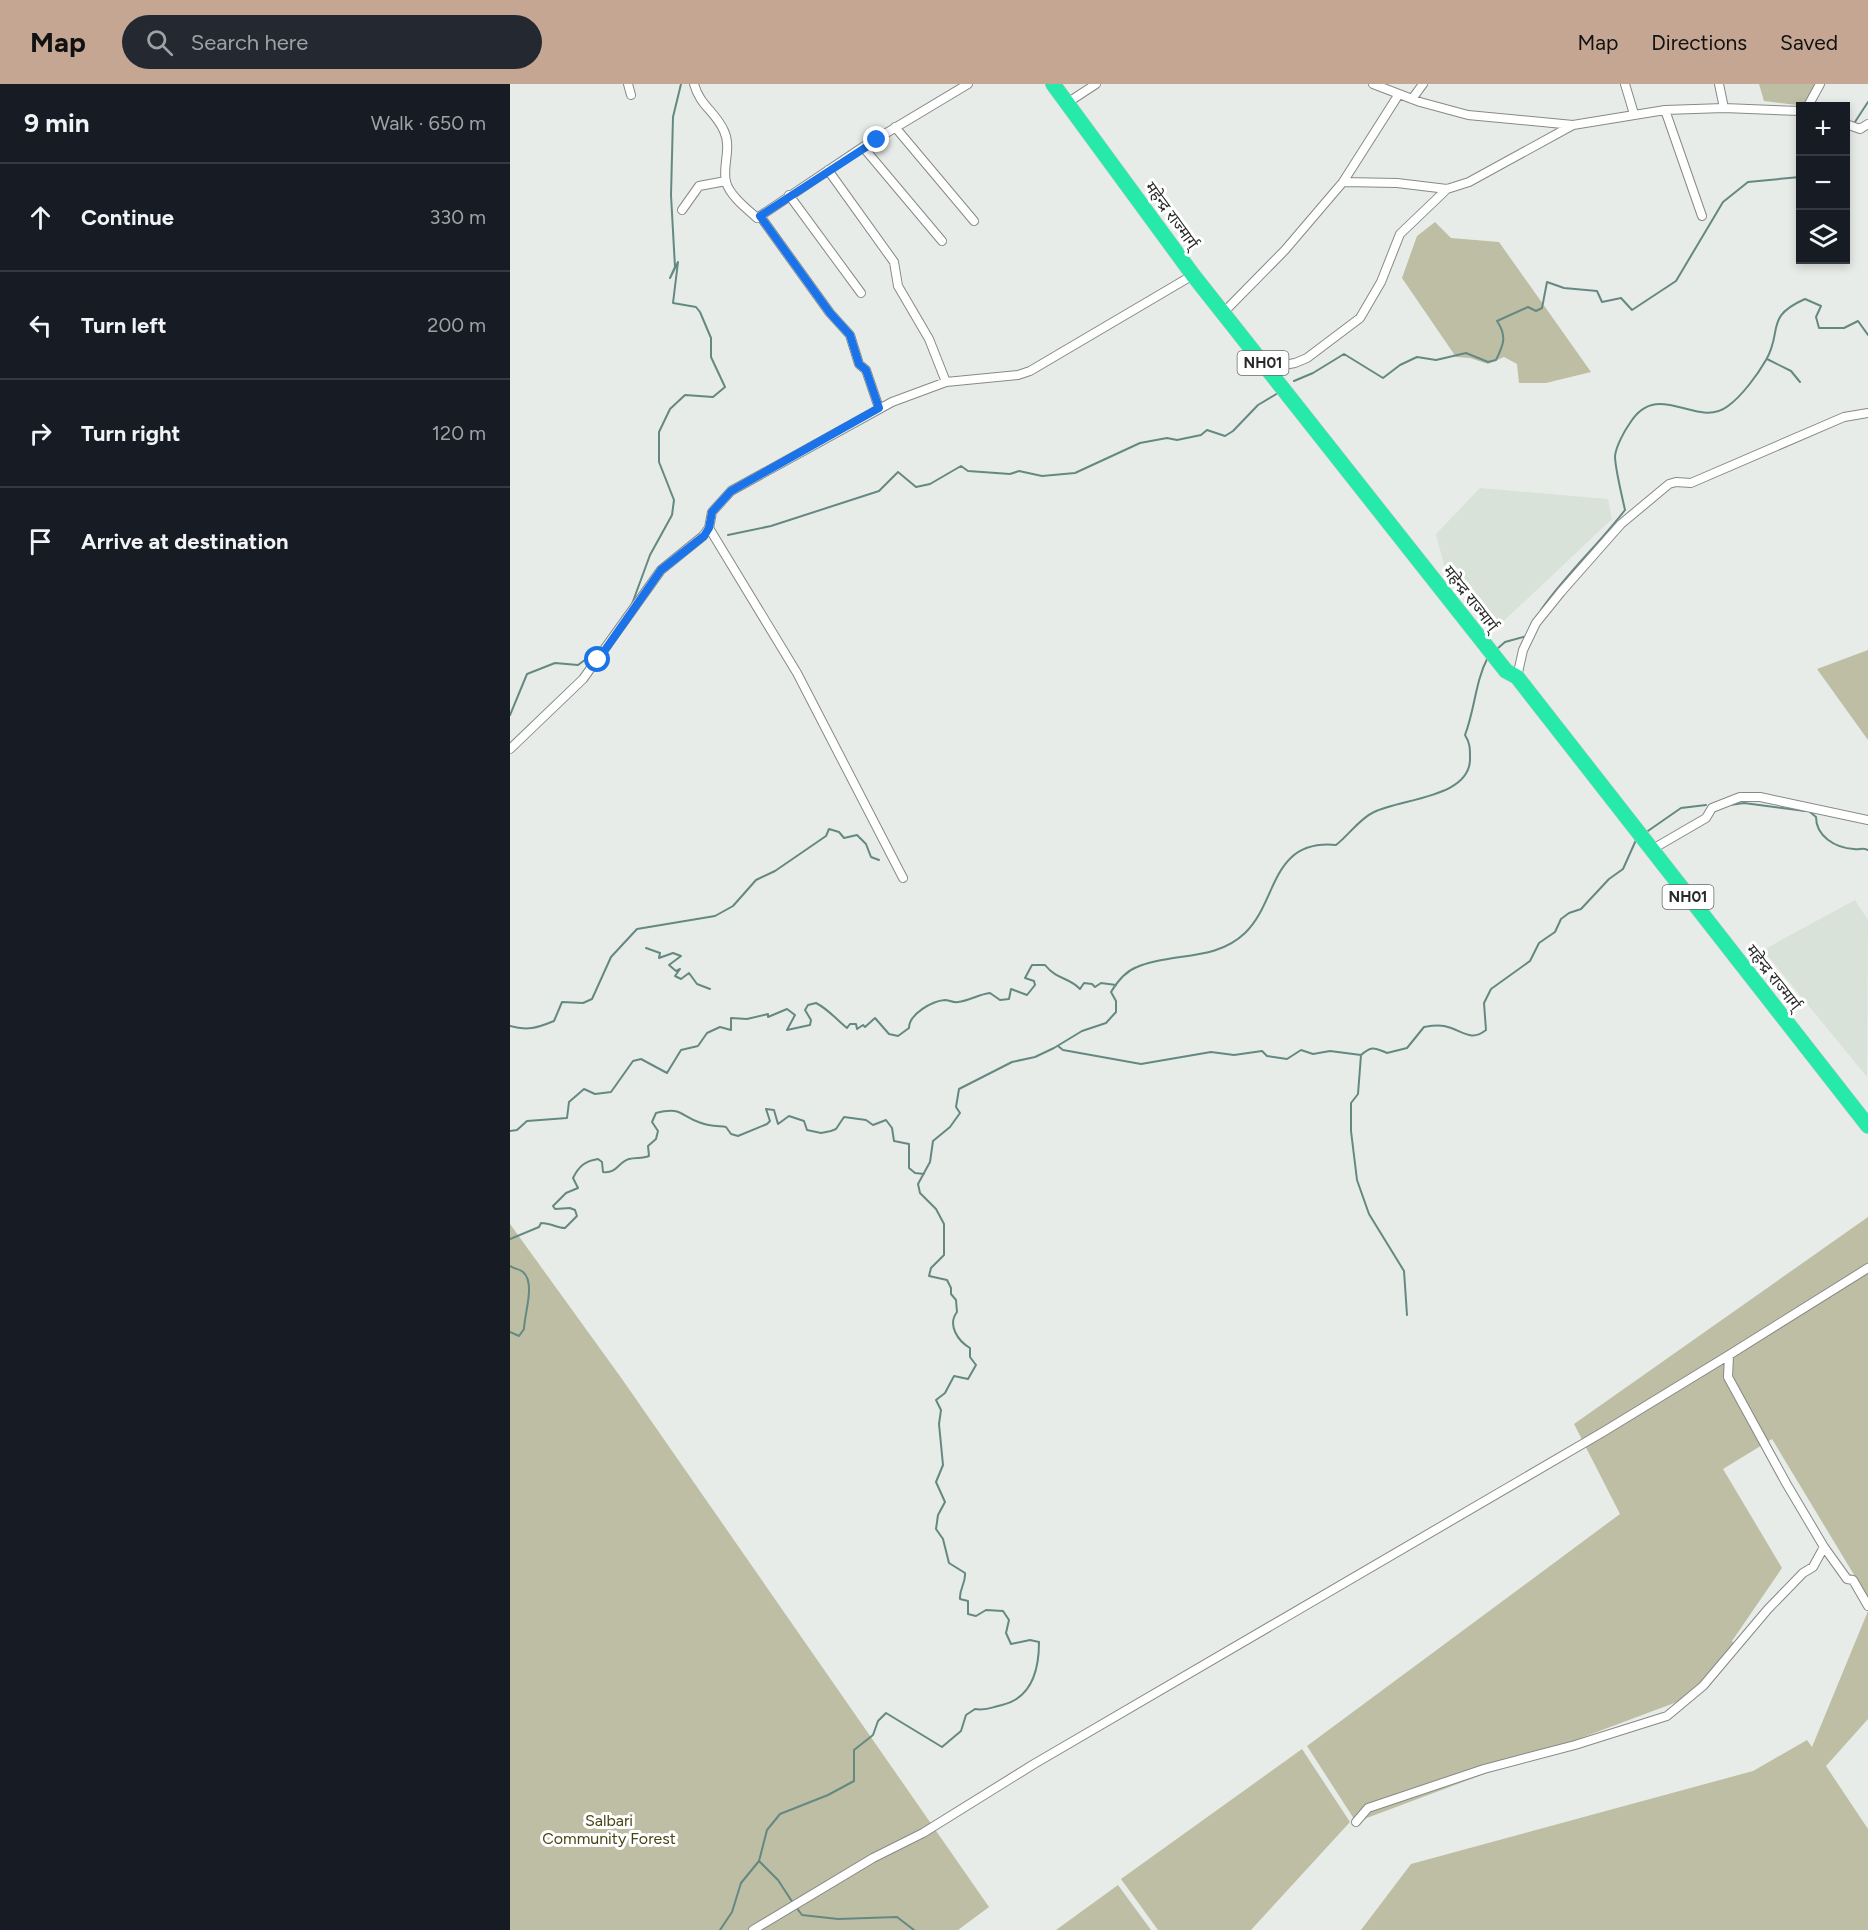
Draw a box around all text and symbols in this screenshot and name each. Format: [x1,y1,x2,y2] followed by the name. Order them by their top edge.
[122,15,542,69] search box
[30,25,86,59] text: Map
[143,26,176,59] icon: search
[191,29,308,56] text: Search here
[1577,30,1618,55] text: Map
[1651,30,1747,55] text: Directions
[1780,30,1838,55] text: Saved
[1796,102,1850,264] map controls
[1796,102,1850,156] button: +
[24,107,90,139] text: 9 min
[371,111,486,135] text: Walk · 650 m
[863,126,889,152] route end
[1796,156,1850,210] button: −
[1140,178,1204,255] street label: महेन्द्र राज्मार्ग्
[24,201,57,234] icon: ahead
[81,204,174,231] text: Continue
[429,205,486,229] text: 330 m
[1796,210,1850,264] button: layers
[24,309,57,342] icon: left
[81,312,167,339] text: Turn left
[427,313,486,337] text: 200 m
[1238,351,1288,375] road number: NH01
[24,417,57,450] icon: right
[81,420,180,447] text: Turn right
[432,421,486,445] text: 120 m
[24,525,57,558] icon: arrive
[81,528,289,555] text: Arrive at destination
[1438,562,1504,638] street label: महेन्द्र राज्मार्ग्
[584,646,610,672] route start
[1662,885,1714,909] road number: NH01
[1741,941,1807,1017] street label: महेन्द्र राज्मार्ग्
[542,1811,676,1848] park label: Salbari Community Forest

